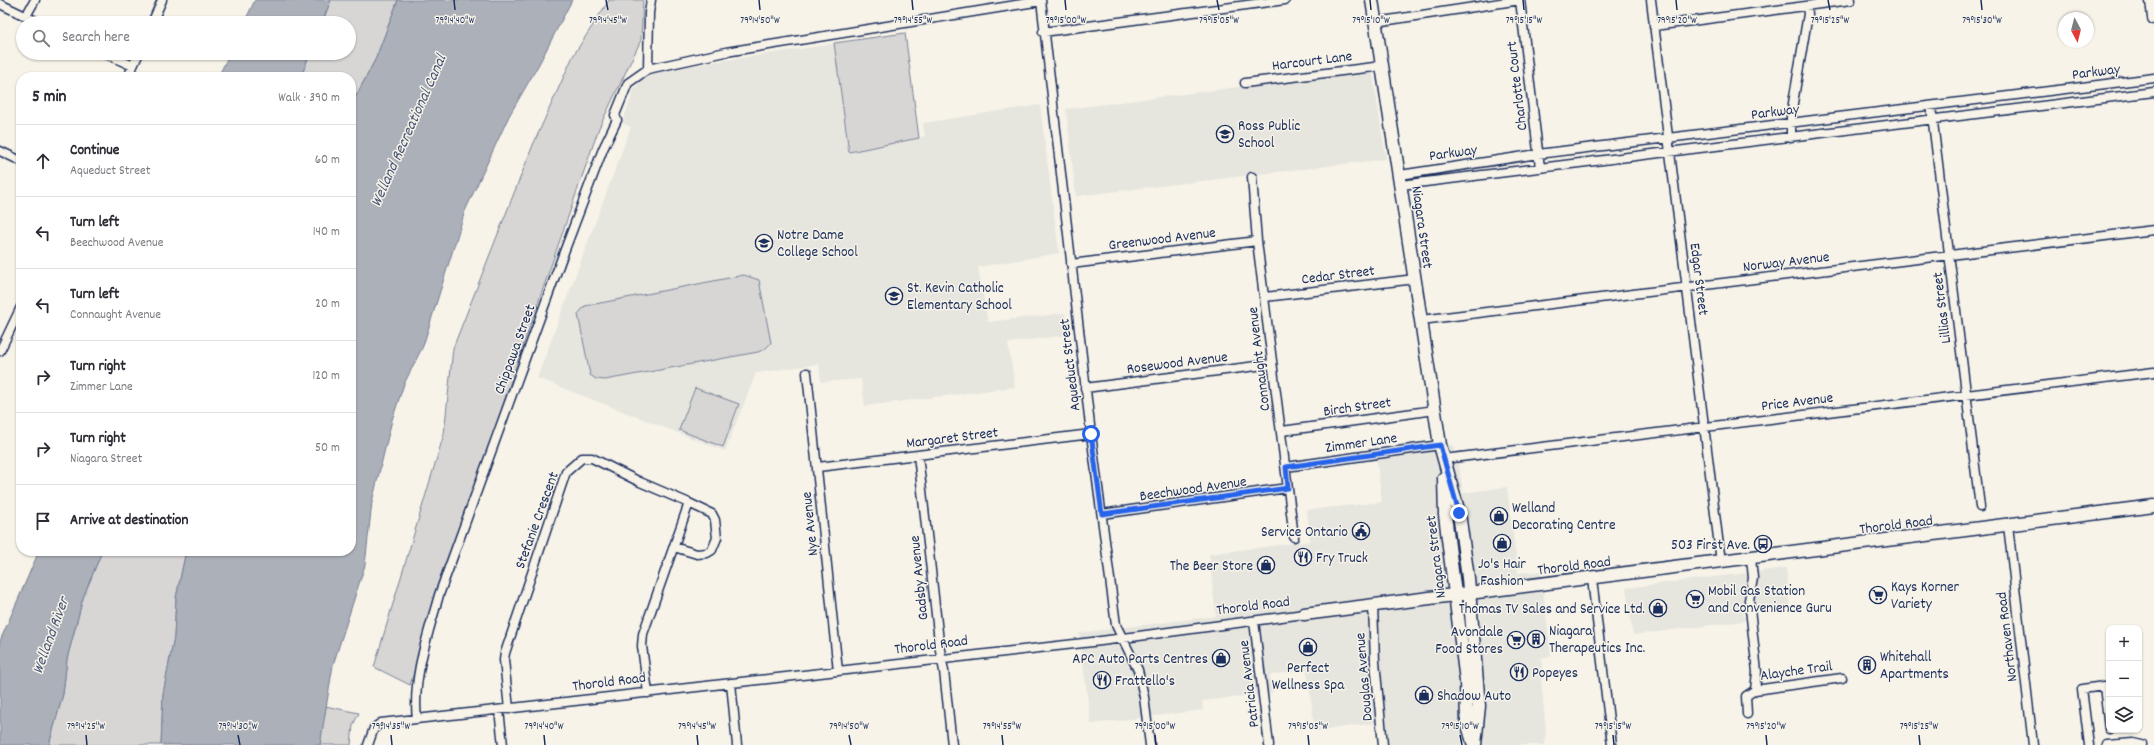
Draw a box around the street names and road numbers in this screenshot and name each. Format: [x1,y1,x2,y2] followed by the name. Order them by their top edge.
[1502,39,1534,132] street label: Charlotte Court
[1271,46,1354,78] street label: Harcourt Lane
[2071,59,2122,87] street label: Parkway
[1750,99,1801,127] street label: Parkway
[1428,140,1480,168] street label: Parkway
[1404,185,1438,271] street label: Niagara Street
[1107,222,1217,257] street label: Greenwood Avenue
[1683,242,1713,317] street label: Edgar Street
[1742,247,1831,279] street label: Norway Avenue
[1300,261,1377,291] street label: Cedar Street
[1928,270,1958,345] street label: Lillias Street
[489,301,543,398] street label: Chippawa Street
[1243,305,1277,412] street label: Connaught Avenue
[1054,317,1088,412] street label: Aqueduct Street
[1126,347,1229,381] street label: Rosewood Avenue
[1760,388,1835,418] street label: Price Avenue
[1322,392,1393,424] street label: Birch Street
[905,422,1000,456] street label: Margaret Street
[1324,428,1399,460] street label: Zimmer Lane
[510,469,566,572] street label: Stefanie Crescent
[1138,472,1249,508] street label: Beechwood Avenue
[797,490,825,557] street label: Nye Avenue
[1858,511,1934,541] street label: Thorold Road
[1421,514,1453,599] street label: Niagara Street
[905,534,935,621] street label: Gadsby Avenue
[1536,552,1612,582] street label: Thorold Road
[1992,591,2024,683] street label: Northaven Road
[1215,592,1291,622] street label: Thorold Road
[893,631,969,661] street label: Thorold Road
[1350,631,1380,722] street label: Douglas Avenue
[1234,638,1266,729] street label: Patricia Avenue
[1759,656,1834,688] street label: Alayche Trail
[571,668,647,698] street label: Thorold Road

